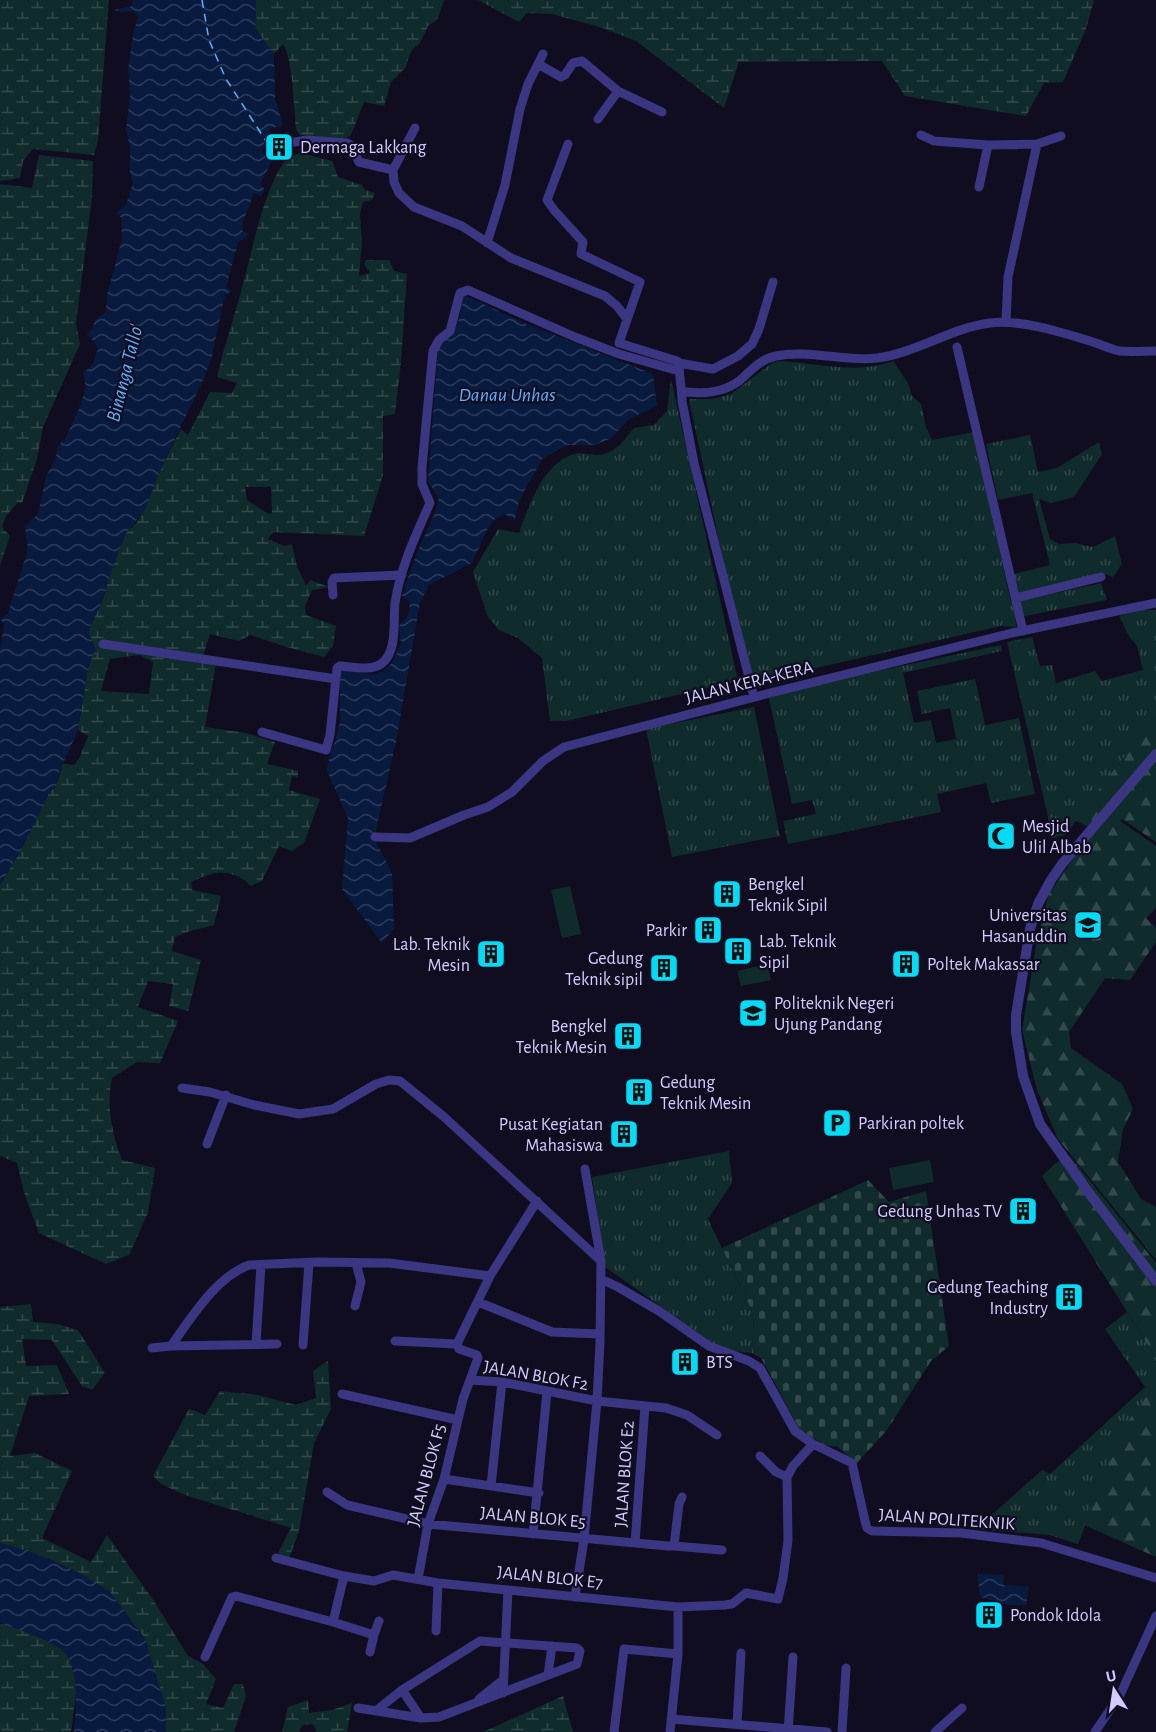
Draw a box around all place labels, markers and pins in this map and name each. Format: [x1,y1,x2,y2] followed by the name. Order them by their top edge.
[263,131,295,163] building icon: Dermaga Lakkang
[300,139,427,157] place label: Dermaga Lakkang
[1022,818,1091,857] place label: Mesjid Ulil Albab
[985,820,1017,852] mosque icon: Mesjid Ulil Albab
[748,876,828,915] place label: Bengkel Teknik Sipil
[711,878,743,910] building icon: Bengkel Teknik Sipil
[981,907,1067,946] place label: Universitas Hasanuddin
[1072,909,1104,941] school or university icon: Universitas Hasanuddin
[692,914,724,946] building icon: Parkir
[646,922,687,940] place label: Parkir
[759,933,837,972] place label: Lab. Teknik Sipil
[722,935,754,967] building icon: Lab. Teknik Sipil
[393,936,471,975] place label: Lab. Teknik Mesin
[475,938,507,970] building icon: Lab. Teknik Mesin
[890,948,922,980] building icon: Poltek Makassar
[565,950,643,989] place label: Gedung Teknik sipil
[648,952,680,984] building icon: Gedung Teknik sipil
[927,956,1040,974] place label: Poltek Makassar
[774,995,894,1034] place label: Politeknik Negeri Ujung Pandang
[737,997,769,1029] school or university icon: Politeknik Negeri Ujung Pandang
[516,1018,607,1057] place label: Bengkel Teknik Mesin
[612,1020,644,1052] building icon: Bengkel Teknik Mesin
[660,1074,751,1113] place label: Gedung Teknik Mesin
[623,1076,655,1108] building icon: Gedung Teknik Mesin
[821,1107,853,1139] parking icon: Parkiran poltek
[858,1115,965,1133] place label: Parkiran poltek
[499,1116,603,1155] place label: Pusat Kegiatan Mahasiswa
[608,1118,640,1150] building icon: Pusat Kegiatan Mahasiswa
[1007,1195,1039,1227] building icon: Gedung Unhas TV
[877,1203,1003,1221] place label: Gedung Unhas TV
[927,1279,1048,1318] place label: Gedung Teaching Industry
[1053,1281,1085,1313] building icon: Gedung Teaching Industry
[669,1346,701,1378] building icon: BTS
[706,1354,733,1372] place label: BTS
[973,1599,1005,1631] building icon: Pondok Idola
[1010,1607,1101,1625] place label: Pondok Idola

